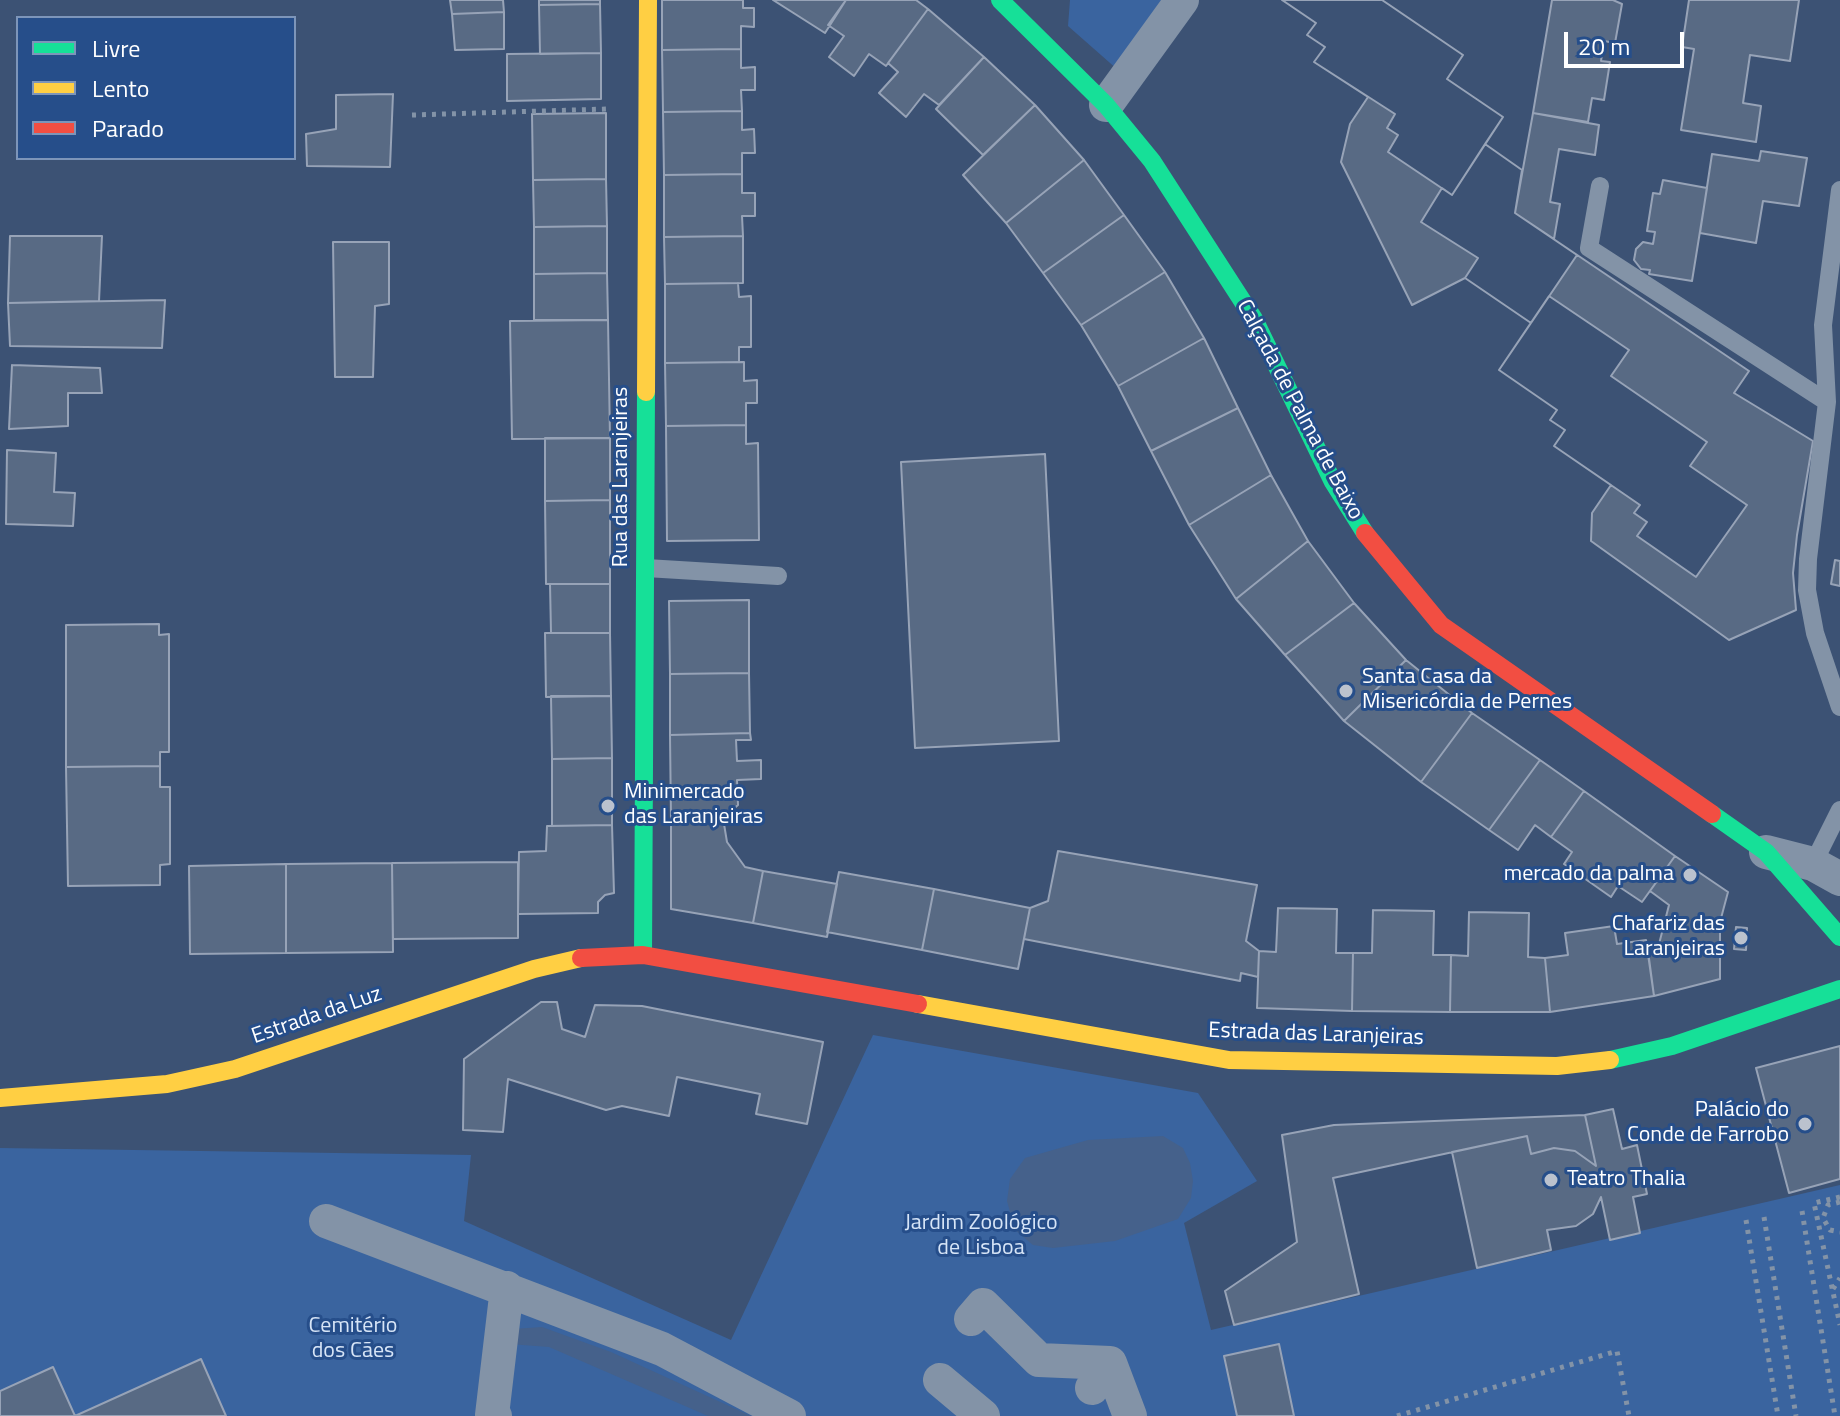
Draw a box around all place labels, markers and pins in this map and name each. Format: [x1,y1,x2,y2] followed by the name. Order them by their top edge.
[1362,665,1572,716] place label: Santa Casa da Misericórdia de Pernes
[1337,682,1355,700] marker: Santa Casa da Misericórdia de Pernes
[624,780,763,832] place label: Minimercado das Laranjeiras
[599,797,617,815] marker: Minimercado das Laranjeiras
[1504,862,1674,888] place label: mercado da palma
[1681,866,1699,884] marker: mercado da palma
[1612,912,1725,964] place label: Chafariz das Laranjeiras
[1732,929,1750,947] marker: Chafariz das Laranjeiras
[1627,1098,1789,1150] place label: Palácio do Conde de Farrobo
[1796,1115,1814,1133] marker: Palácio do Conde de Farrobo
[1567,1167,1686,1193] place label: Teatro Thalia
[1542,1171,1560,1189] marker: Teatro Thalia

